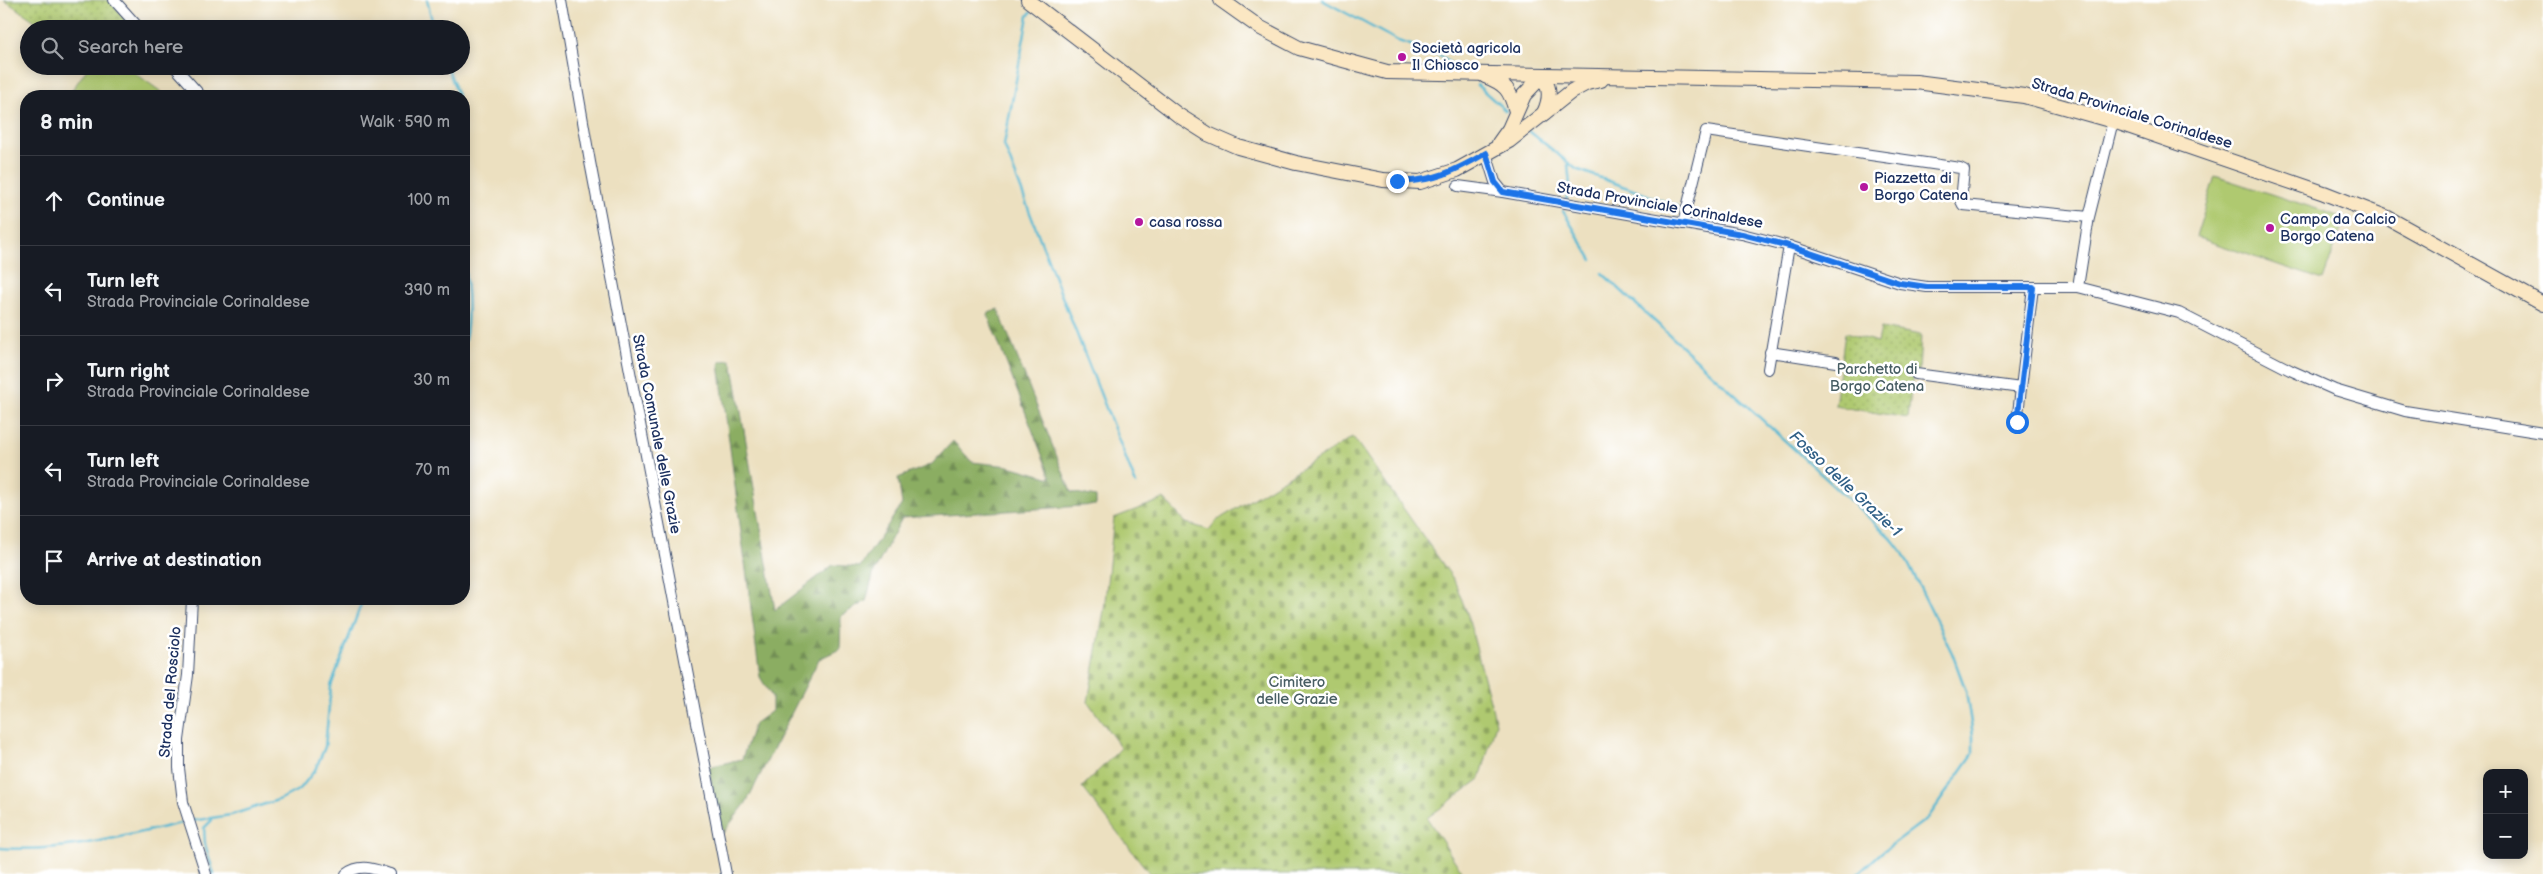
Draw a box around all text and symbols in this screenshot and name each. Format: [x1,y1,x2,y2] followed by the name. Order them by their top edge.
[20,20,470,75] search box
[38,34,66,62] icon: search
[78,36,183,59] text: Search here
[1412,39,1521,75] place label: Società agricola Il Chiosco
[1396,51,1408,63] marker: Società agricola Il Chiosco
[2029,74,2235,153] street label: Strada Provinciale Corinaldese
[40,110,93,135] text: 8 min
[360,113,450,132] text: Walk · 590 m
[1874,169,1968,205] place label: Piazzetta di Borgo Catena
[1386,170,1409,193] route end
[1555,178,1764,233] street label: Strada Provinciale Corinaldese
[1858,181,1870,193] marker: Piazzetta di Borgo Catena
[40,187,68,215] icon: ahead
[87,189,165,212] text: Continue
[407,191,450,210] text: 100 m
[2280,210,2396,246] place label: Campo da Calcio Borgo Catena
[1149,213,1222,232] place label: casa rossa
[1133,216,1145,228] marker: casa rossa
[2264,222,2276,234] marker: Campo da Calcio Borgo Catena
[87,270,159,293] text: Turn left
[40,277,68,305] icon: left
[404,281,450,300] text: 390 m
[87,293,310,312] text: Strada Provinciale Corinaldese
[628,333,685,536] street label: Strada Comunale delle Grazie
[87,360,170,383] text: Turn right
[1830,360,1924,396] park label: Parchetto di Borgo Catena
[40,367,68,395] icon: right
[413,371,450,390] text: 30 m
[87,383,310,402] text: Strada Provinciale Corinaldese
[2006,411,2029,434] route start
[1785,427,1906,542] water label: Fosso delle Grazie-1
[87,450,159,473] text: Turn left
[40,457,68,485] icon: left
[415,461,450,480] text: 70 m
[87,473,310,492] text: Strada Provinciale Corinaldese
[40,547,68,575] icon: arrive
[87,549,262,572] text: Arrive at destination
[155,626,186,758] street label: Strada del Rosciolo
[1256,673,1338,709] park label: Cimitero delle Grazie
[2483,769,2528,859] map controls
[2483,769,2528,814] button: +
[2483,814,2528,859] button: −

